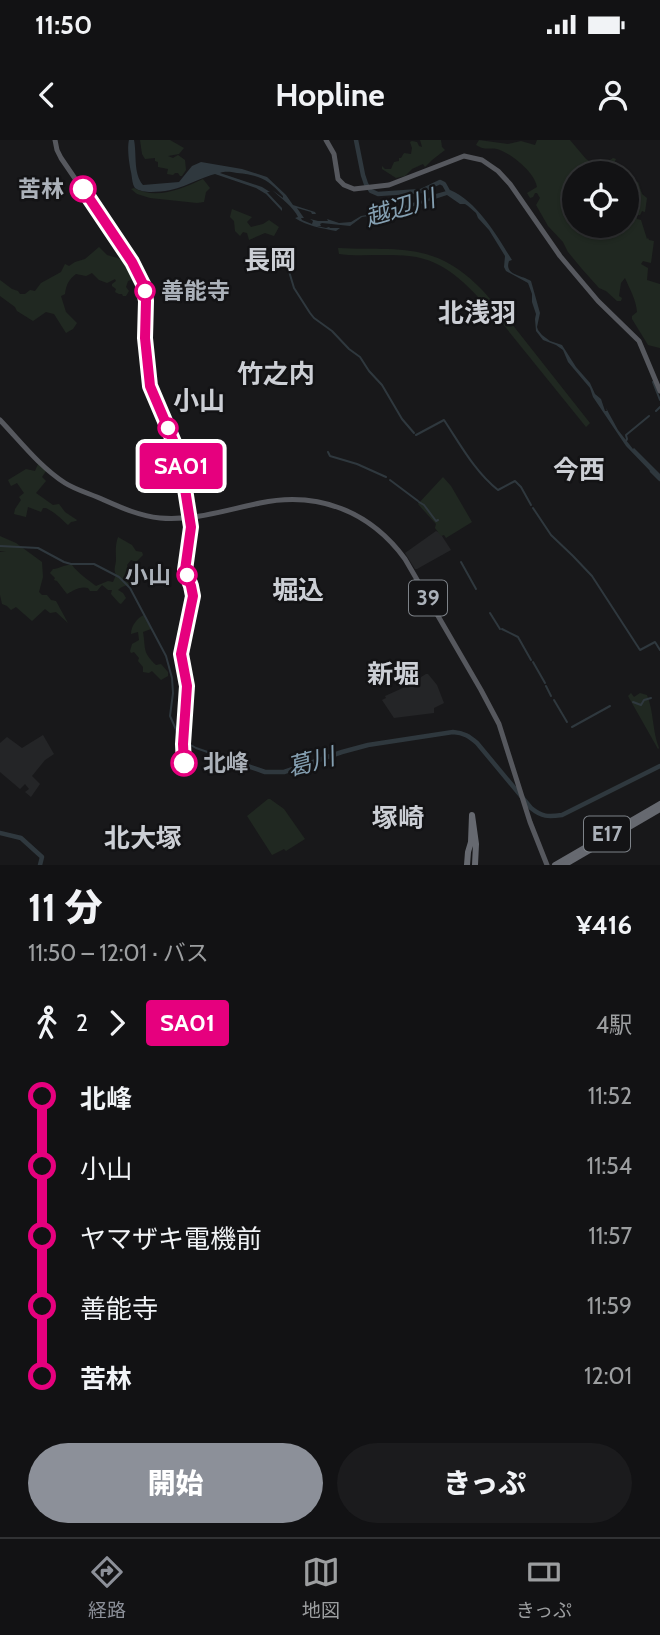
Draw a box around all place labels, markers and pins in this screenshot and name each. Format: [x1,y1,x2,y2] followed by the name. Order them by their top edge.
[18,175,64,203] place label: 苦林
[70,176,96,202] marker: 苦林
[161,277,230,305] place label: 善能寺
[135,281,155,301] marker: 善能寺
[158,418,178,438] unlabelled marker
[125,561,171,589] place label: 小山
[177,565,197,585] marker: 小山
[203,749,249,777] place label: 北峰
[171,750,197,776] marker: 北峰

